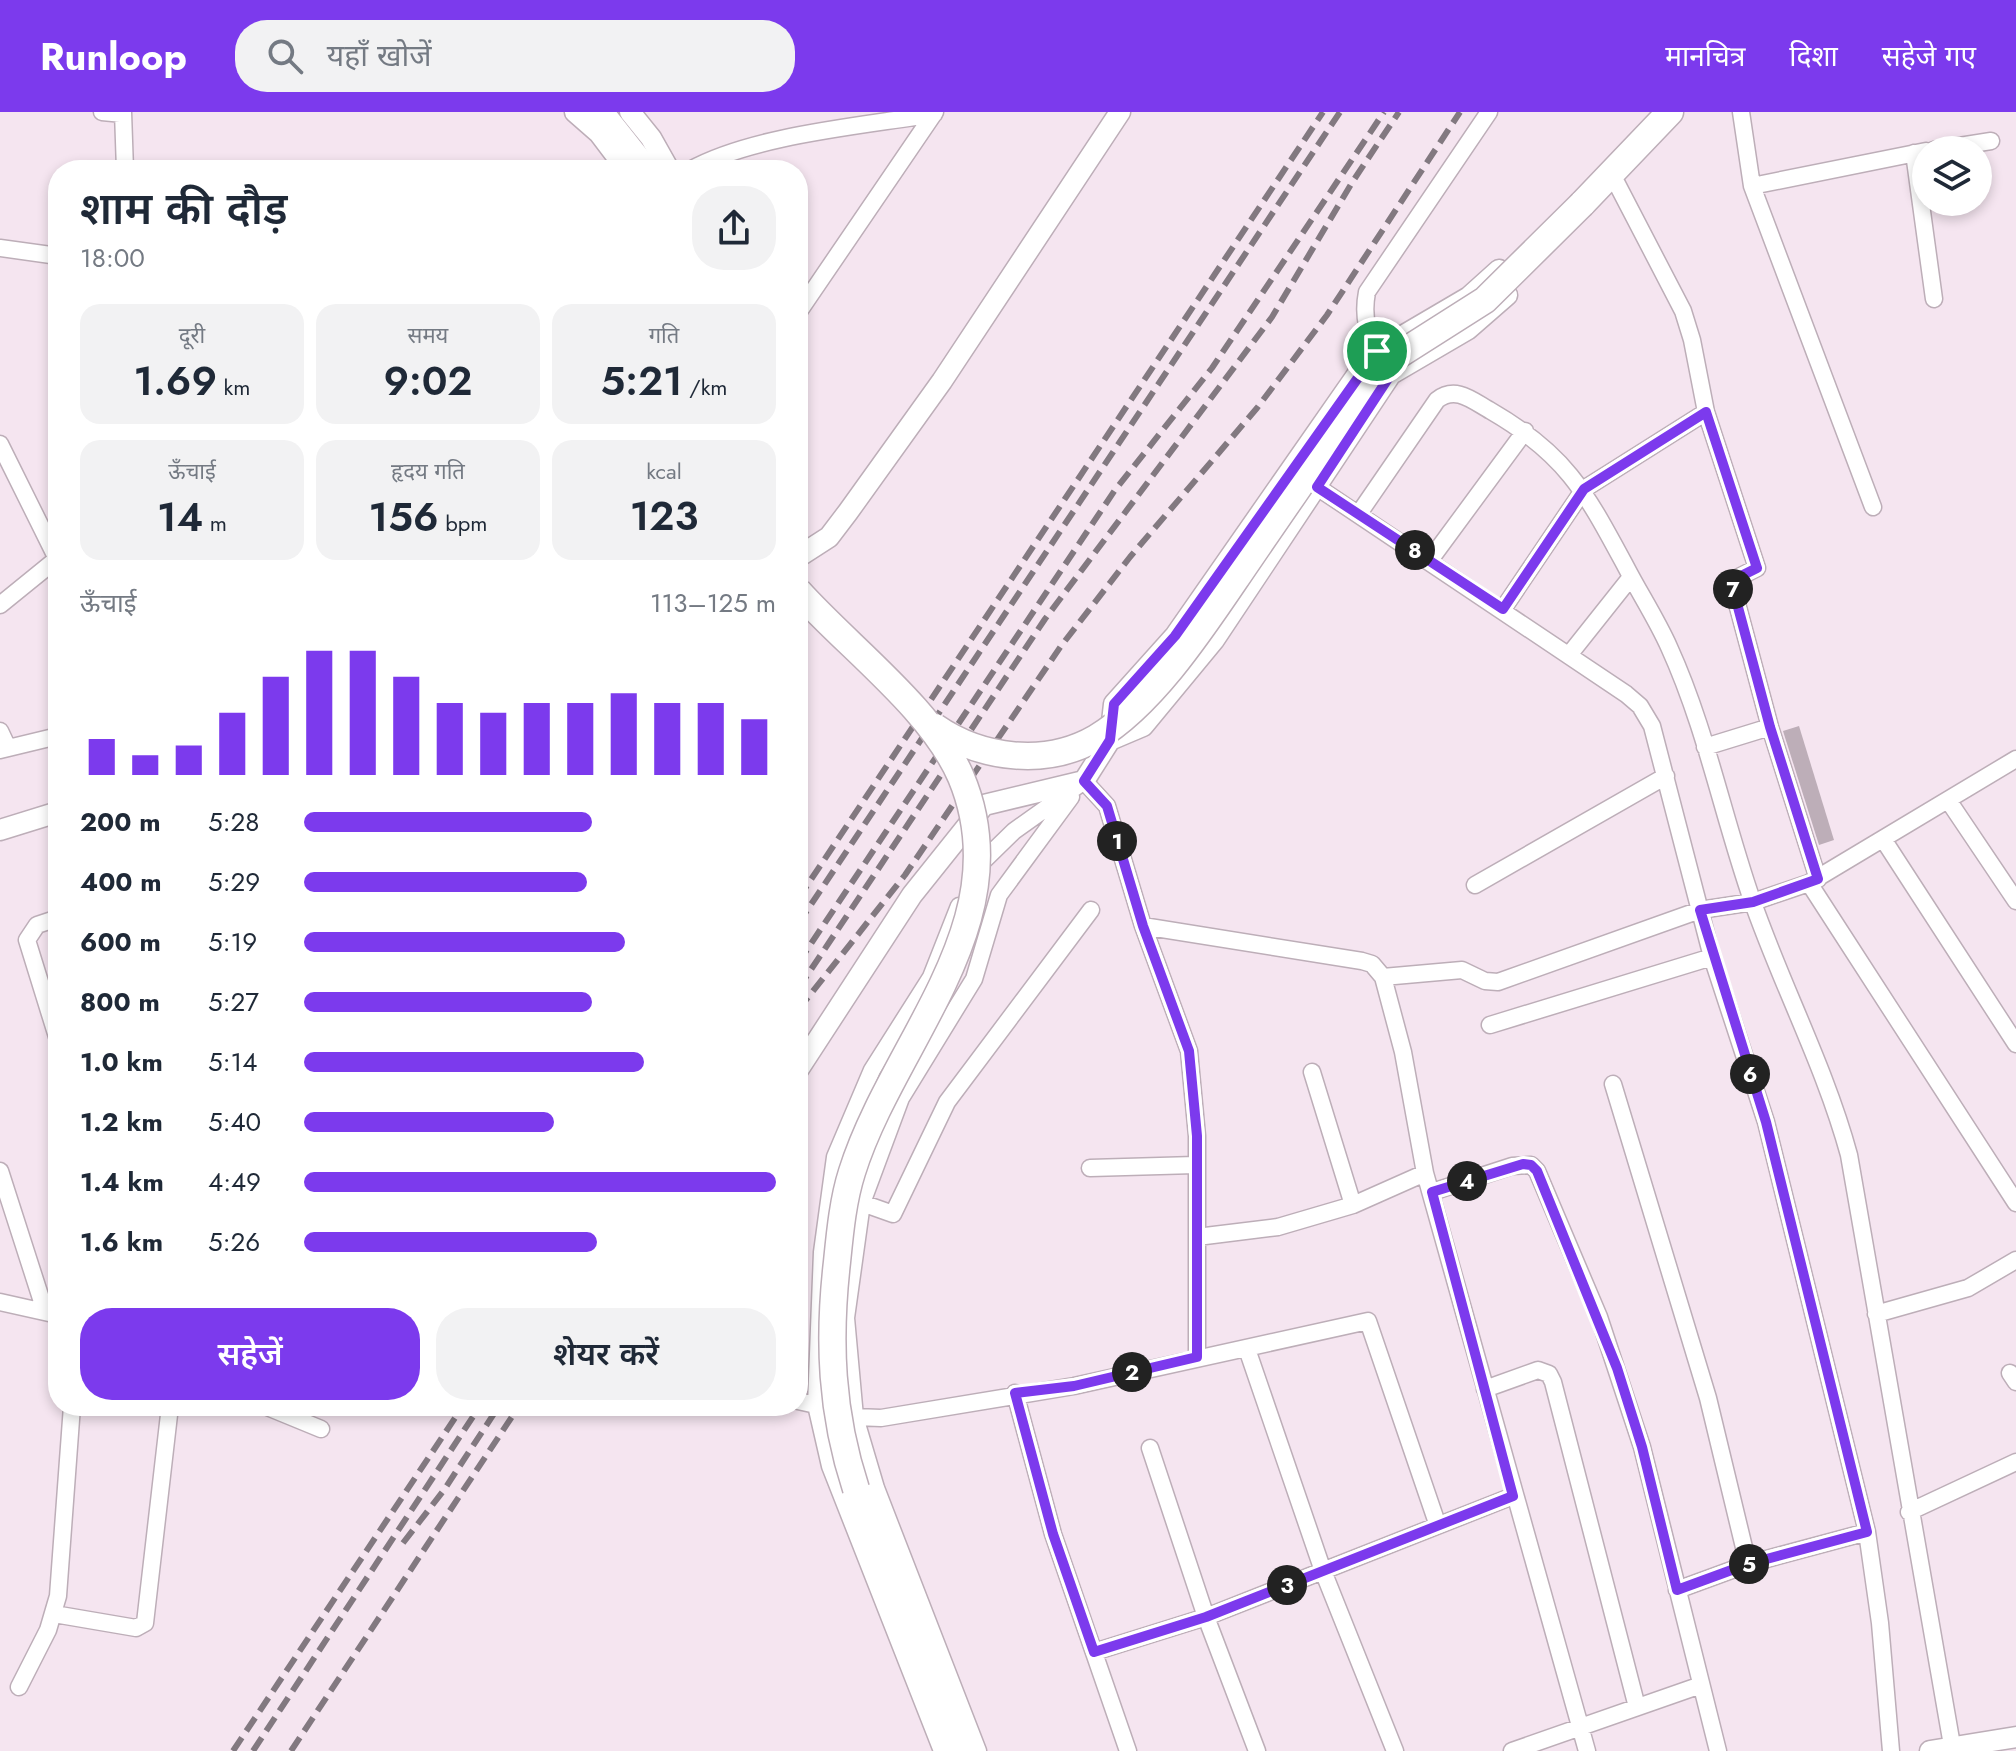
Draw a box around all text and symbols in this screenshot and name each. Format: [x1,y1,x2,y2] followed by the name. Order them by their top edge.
[235,20,795,92] search box
[40,29,187,84] text: Runloop
[263,34,307,78] icon: search
[327,34,432,77] text: यहाँ खोजें
[1665,36,1745,77] text: मानचित्र
[1789,36,1838,77] text: दिशा
[1882,36,1976,77] text: सहेजे गए
[1912,136,1992,216] map controls
[1912,136,1992,216] button: layers
[80,177,288,241] text: शाम की दौड़
[692,186,776,270] button: share
[80,239,145,277] text: 18:00
[1343,317,1411,385] pin
[179,319,205,351] text: दूरी
[408,319,448,351] text: समय
[649,319,679,351] text: गति
[1355,329,1399,373] icon: arrive
[134,352,217,410] text: 1.69
[383,352,473,410] text: 9:02
[601,352,683,410] text: 5:21
[217,371,250,403] text: km
[683,371,727,403] text: /km
[168,455,216,487] text: ऊँचाई
[391,455,465,487] text: हृदय गति
[646,455,682,487] text: kcal
[630,487,698,545] text: 123
[157,488,203,546] text: 14
[369,488,439,546] text: 156
[203,507,227,539] text: m
[439,507,487,539] text: bpm
[1395,530,1435,570] pin: 8
[1408,534,1422,566] text: 8
[1713,569,1753,609] pin: 7
[1726,573,1740,605] text: 7
[80,584,136,622] text: ऊँचाई
[650,584,776,622] text: 113–125 m
[80,803,161,841] text: 200 m
[208,803,259,841] text: 5:28
[1097,821,1137,861] pin: 1
[1111,825,1123,857] text: 1
[80,863,162,901] text: 400 m
[208,863,260,901] text: 5:29
[80,923,161,961] text: 600 m
[208,923,257,961] text: 5:19
[80,983,160,1021] text: 800 m
[208,983,259,1021] text: 5:27
[80,1043,163,1081] text: 1.0 km
[208,1043,257,1081] text: 5:14
[1730,1054,1770,1094] pin: 6
[1743,1058,1757,1090] text: 6
[80,1103,163,1141] text: 1.2 km
[208,1103,261,1141] text: 5:40
[1447,1161,1487,1201] pin: 4
[80,1163,164,1201] text: 1.4 km
[208,1163,261,1201] text: 4:49
[1459,1165,1475,1197] text: 4
[80,1223,163,1261] text: 1.6 km
[208,1223,260,1261] text: 5:26
[80,1308,420,1400] button: सहेजें
[436,1308,776,1400] button: शेयर करें
[1112,1352,1152,1392] pin: 2
[1125,1356,1139,1388] text: 2
[1729,1544,1769,1584] pin: 5
[1742,1548,1756,1580] text: 5
[1267,1565,1307,1605] pin: 3
[1280,1569,1294,1601] text: 3

